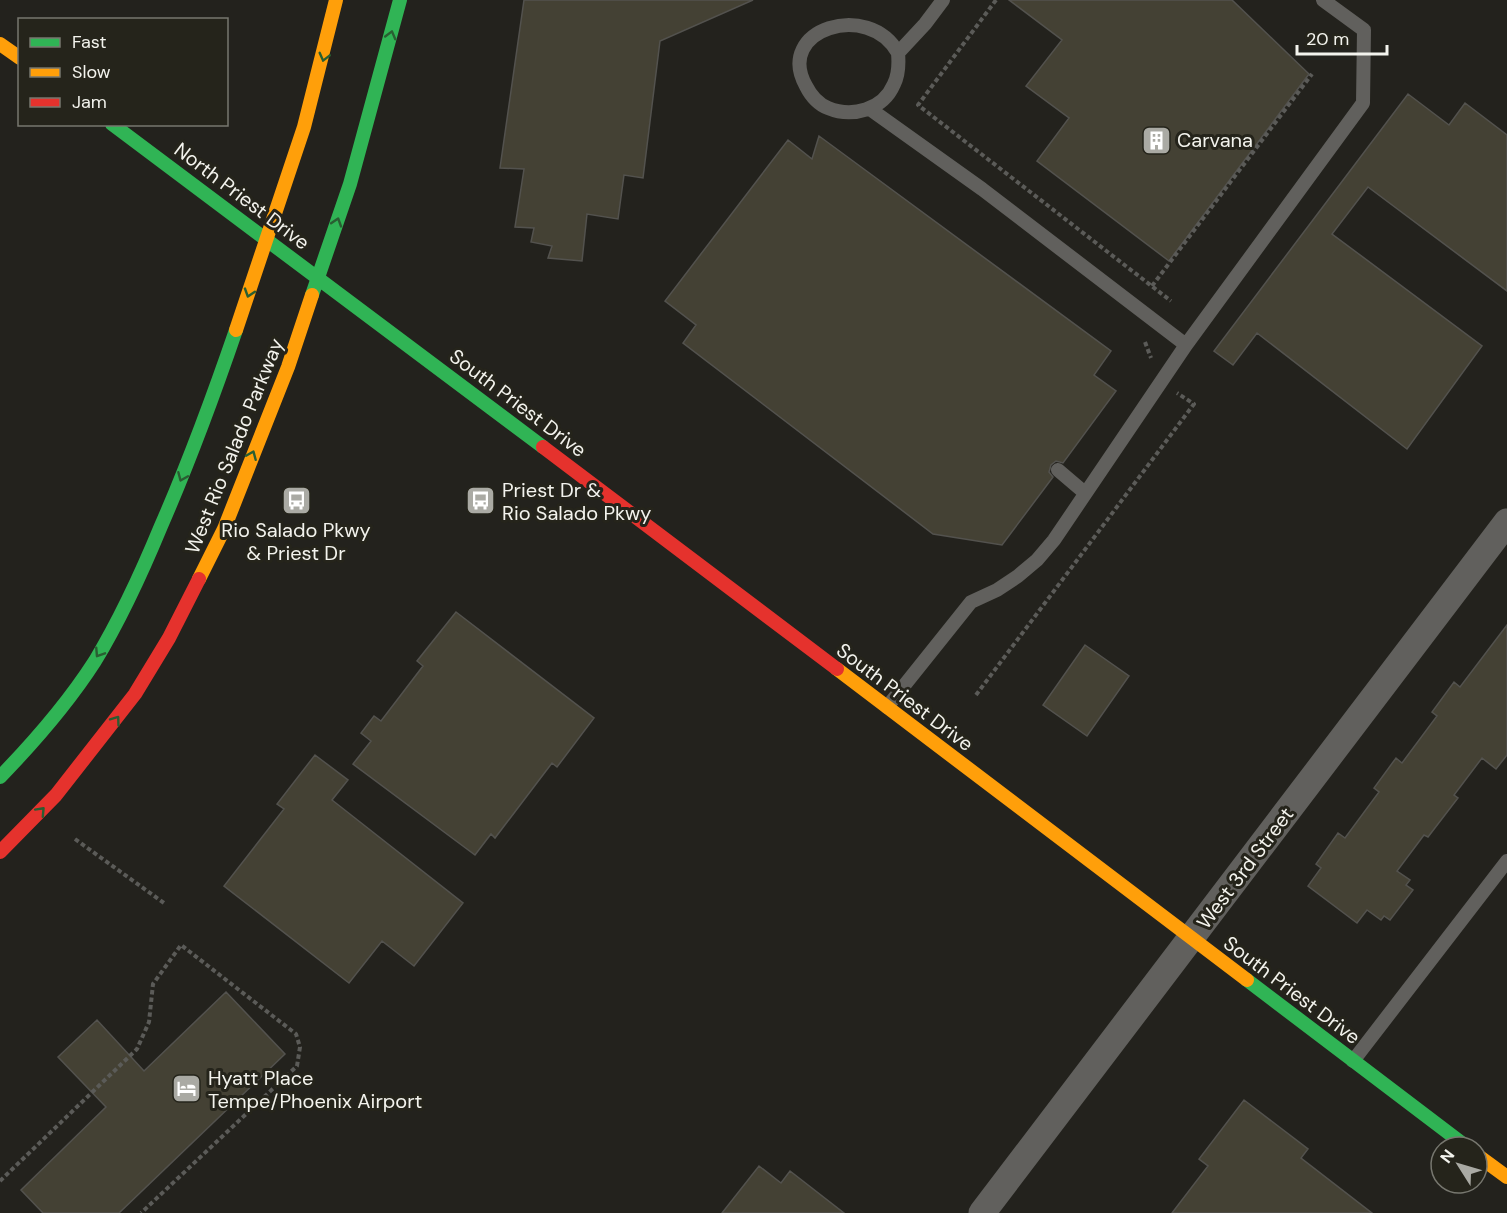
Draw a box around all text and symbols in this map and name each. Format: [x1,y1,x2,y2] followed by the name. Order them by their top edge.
[18,18,228,126] legend
[1297,18,1387,56] scale bar
[1306,27,1349,51] text: 20 m
[72,30,107,54] text: Fast
[384,30,397,40] one-way arrow
[318,52,331,62] one-way arrow
[72,60,111,84] text: Slow
[72,90,107,114] text: Jam
[1140,124,1172,156] building icon: Carvana
[1177,127,1253,153] place label: Carvana
[169,137,315,255] street label: North Priest Drive
[330,217,343,228] one-way arrow
[243,287,256,298] one-way arrow
[179,335,289,557] street label: West Rio Salado Parkway
[444,343,592,463] street label: South Priest Drive
[245,450,257,461] one-way arrow
[177,470,189,481] one-way arrow
[502,477,651,526] place label: Priest Dr & Rio Salado Pkwy
[280,484,312,516] bus stop icon: Rio Salado Pkwy & Priest Dr
[465,485,497,517] bus stop icon: Priest Dr & Rio Salado Pkwy
[221,517,371,566] place label: Rio Salado Pkwy & Priest Dr
[831,637,979,757] street label: South Priest Drive
[95,646,106,657] one-way arrow
[108,716,119,727] one-way arrow
[1191,802,1299,934] street label: West 3rd Street
[34,807,45,818] one-way arrow
[1218,930,1366,1050] street label: South Priest Drive
[208,1065,423,1114] place label: Hyatt Place Tempe/Phoenix Airport
[171,1073,203,1105] hotel icon: Hyatt Place Tempe/Phoenix Airport
[1429,1135,1489,1195] north arrow
[1436,1145,1459,1167] text: N

